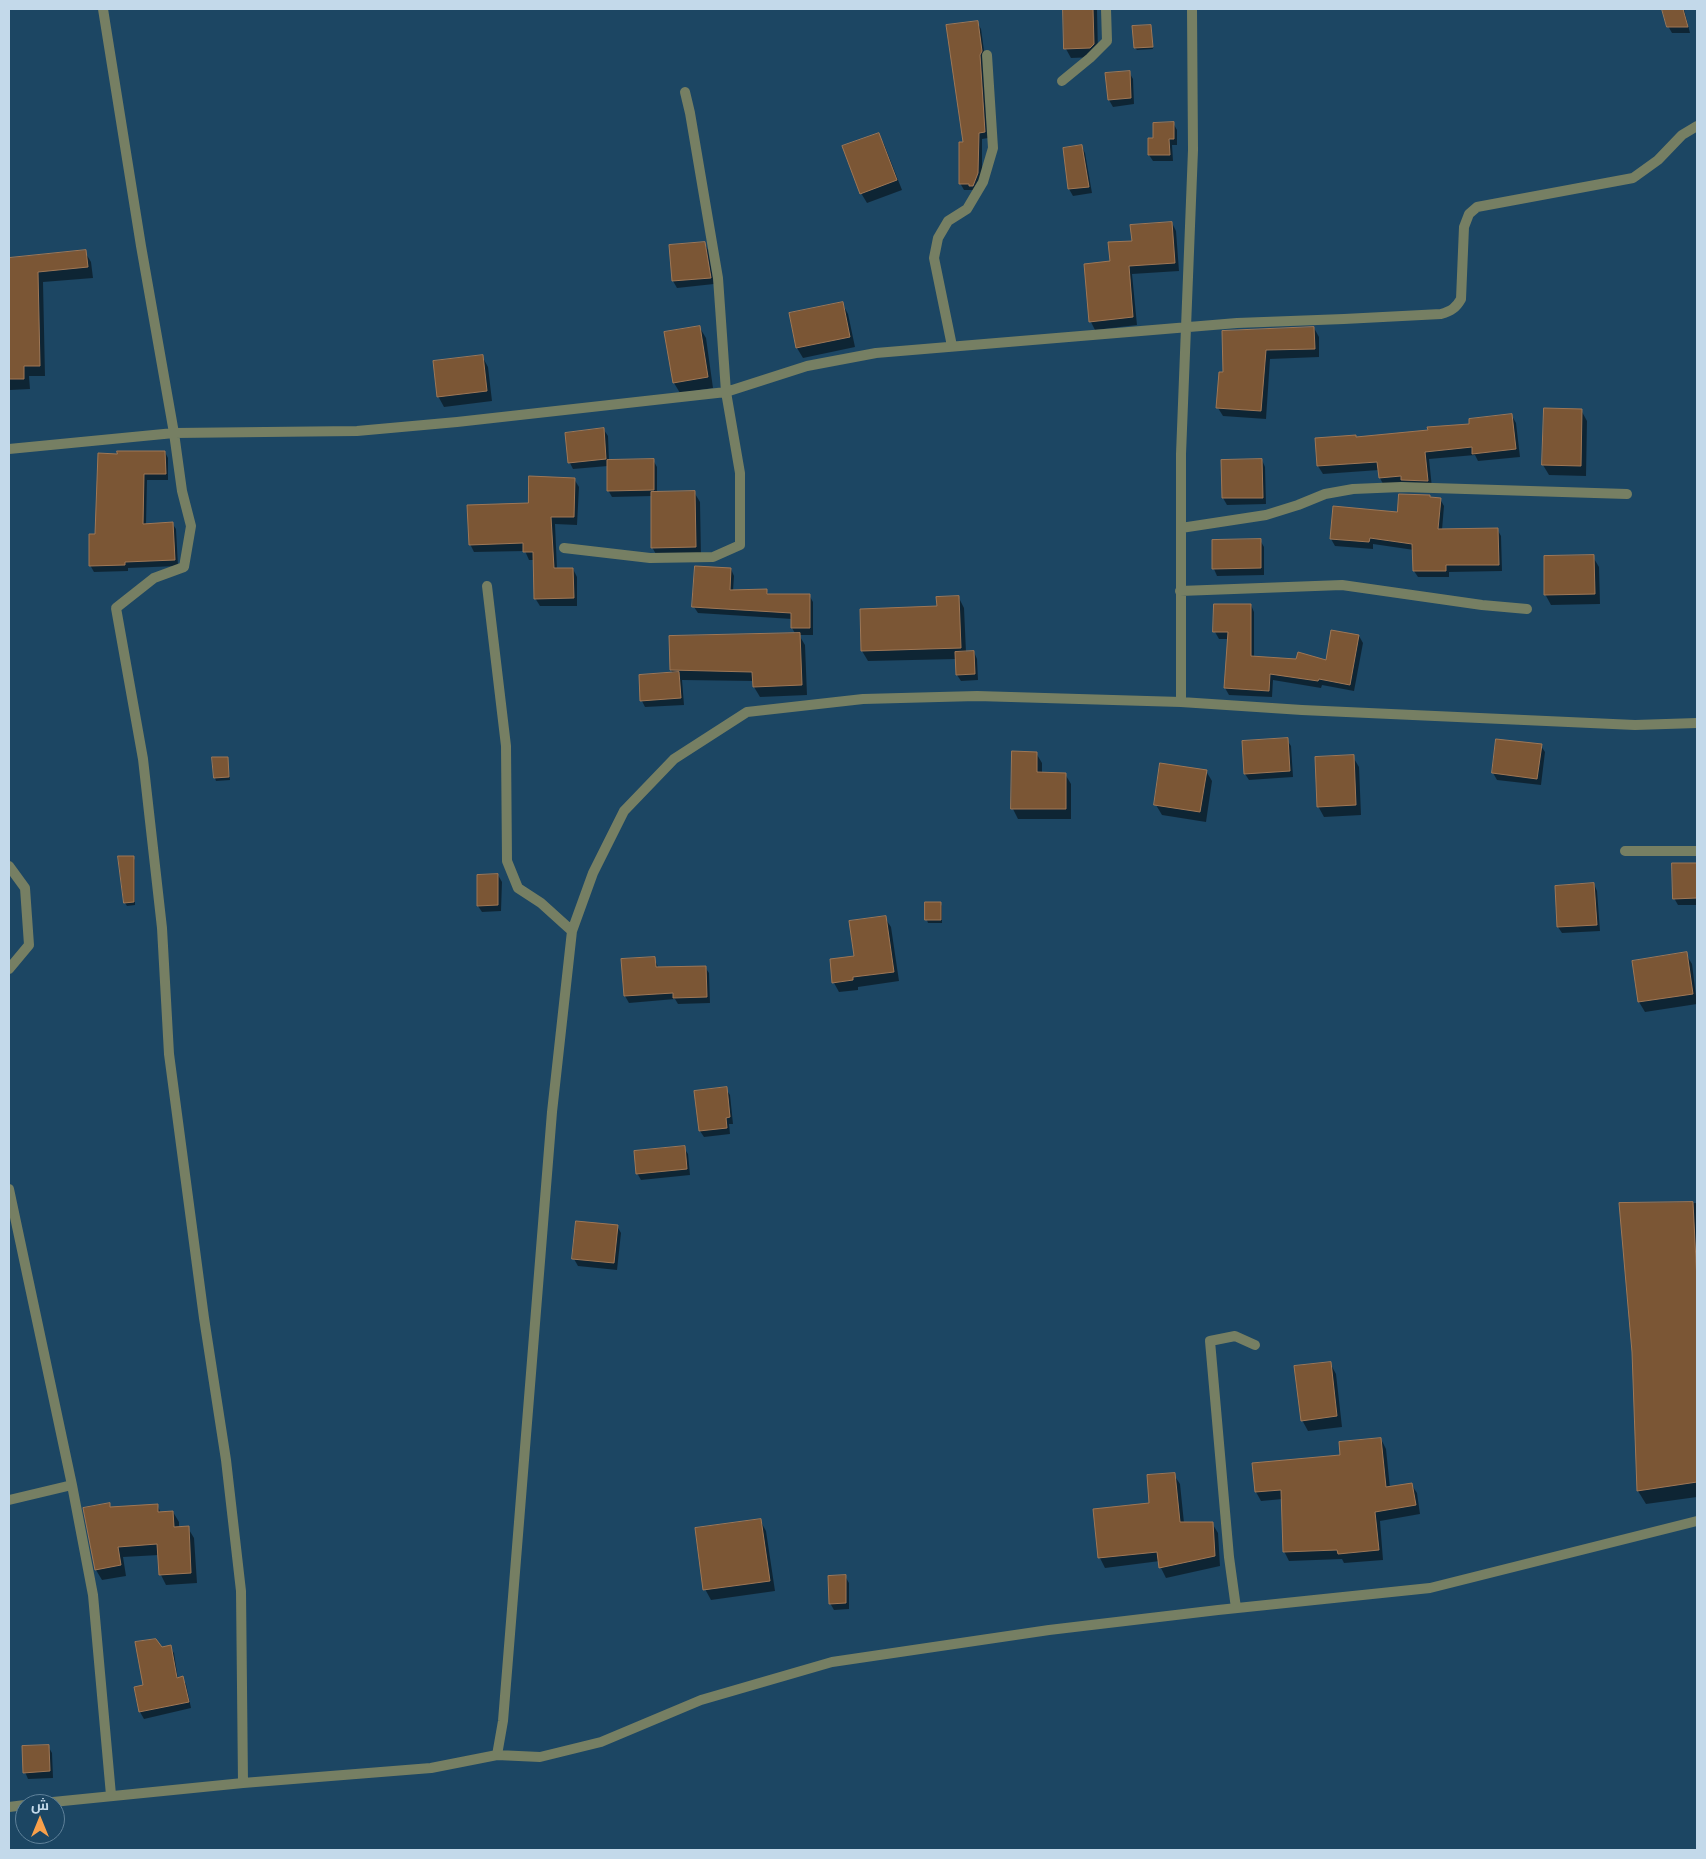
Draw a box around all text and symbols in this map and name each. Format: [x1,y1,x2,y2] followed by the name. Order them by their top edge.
[15,1794,65,1844] north arrow
[31,1797,49,1813] text: ش

